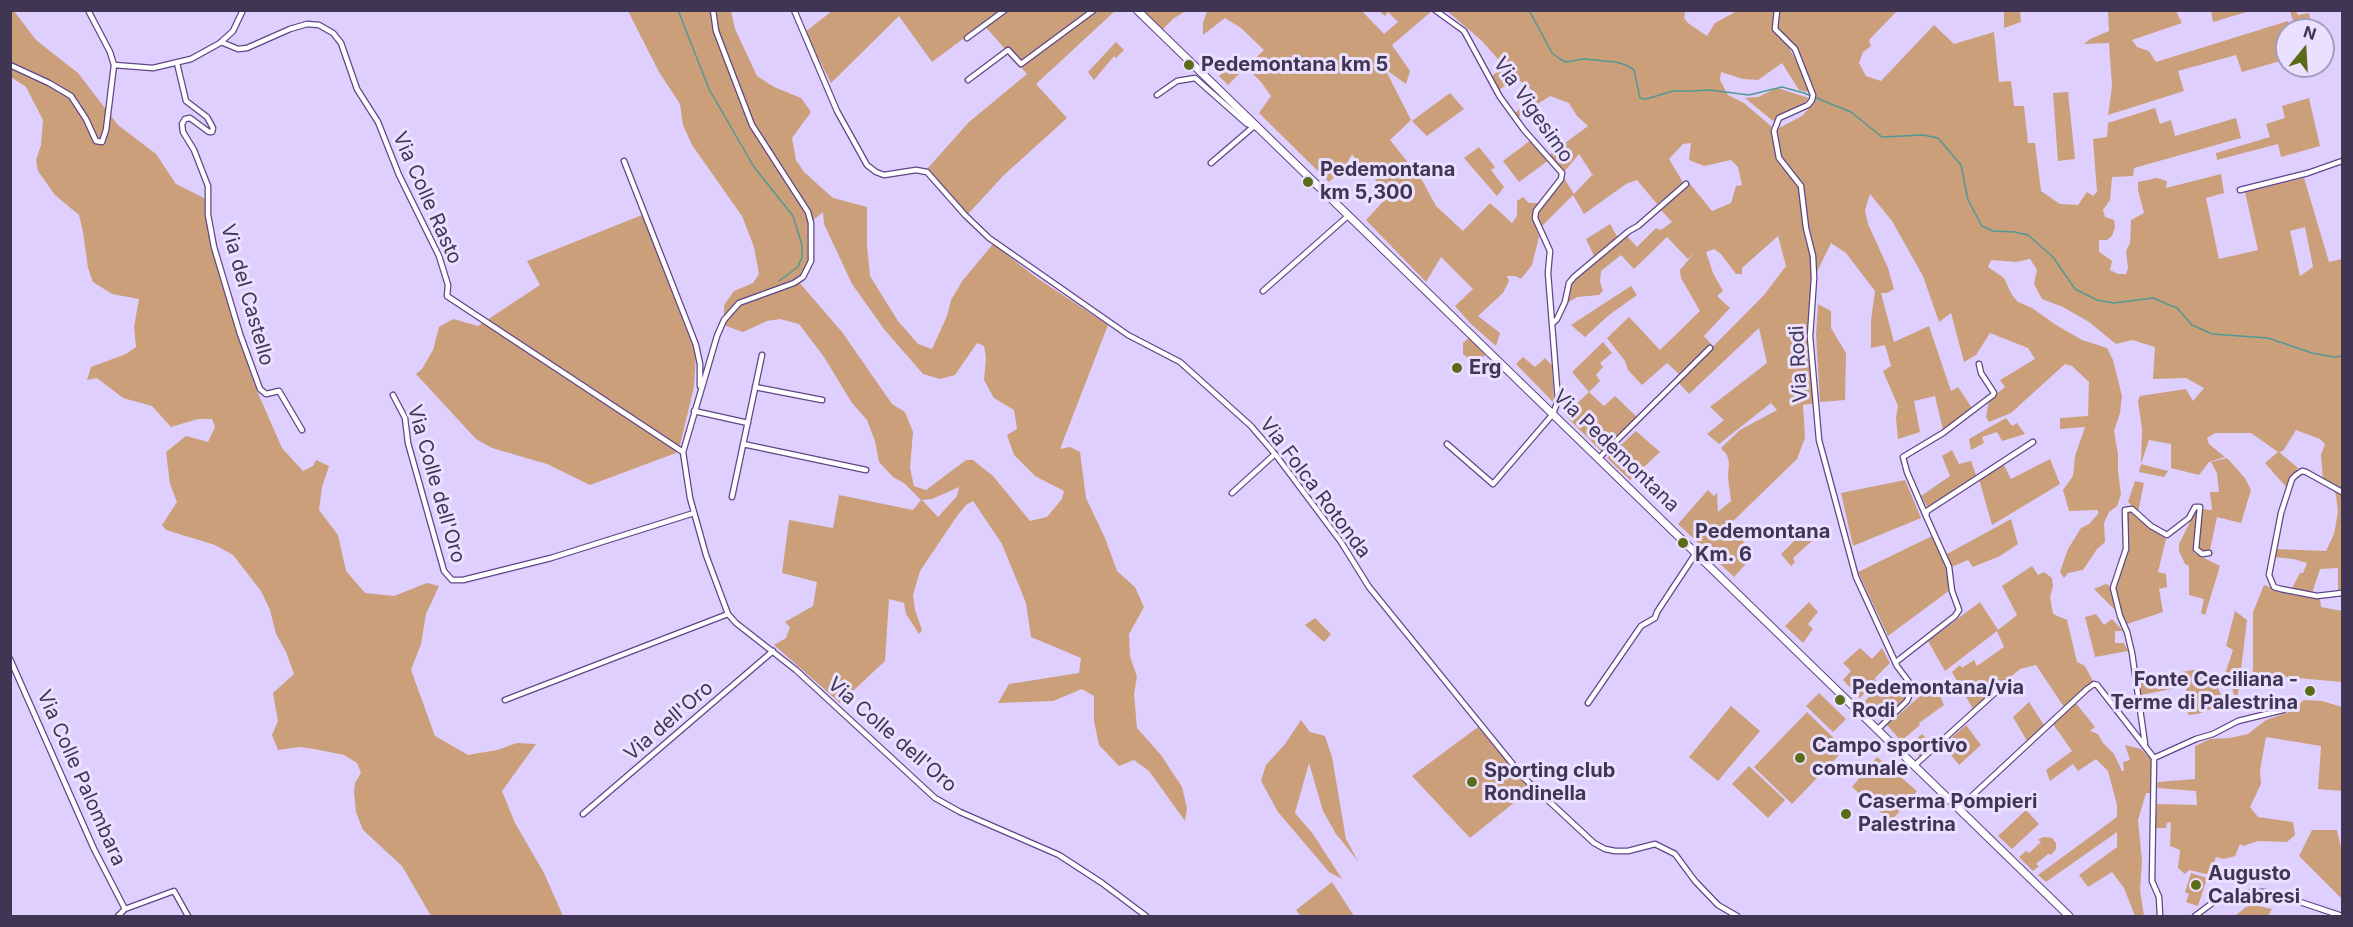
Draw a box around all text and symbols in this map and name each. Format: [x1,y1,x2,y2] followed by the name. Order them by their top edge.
[2275,18,2335,78] north arrow
[2301,21,2319,44] text: N
[1201,53,1388,77] place label: Pedemontana km 5
[1488,53,1578,167] street label: Via Vigesimo
[1182,58,1196,72] marker: Pedemontana km 5
[387,128,467,268] street label: Via Colle Rasto
[1320,158,1455,205] place label: Pedemontana km 5,300
[1301,175,1315,189] marker: Pedemontana km 5,300
[215,222,279,368] street label: Via del Castello
[1785,325,1813,403] street label: Via Rodi
[1469,356,1501,380] place label: Erg
[1450,361,1464,375] marker: Erg
[1548,385,1684,517] street label: Via Pedemontana
[402,402,470,566] street label: Via Colle dell'Oro
[1254,413,1376,563] street label: Via Folca Rotonda
[1695,520,1830,567] place label: Pedemontana Km. 6
[1676,536,1690,550] marker: Pedemontana Km. 6
[2110,668,2298,715] place label: Fonte Ceciliana - Terme di Palestrina
[823,672,961,798] street label: Via Colle dell'Oro
[620,676,718,766] street label: Via dell'Oro
[1852,676,2024,723] place label: Pedemontana/via Rodi
[2303,684,2317,698] marker: Fonte Ceciliana - Terme di Palestrina
[31,686,131,870] street label: Via Colle Palombara
[1833,693,1847,707] marker: Pedemontana/via Rodi
[1812,734,1968,781] place label: Campo sportivo comunale
[1793,751,1807,765] marker: Campo sportivo comunale
[1484,759,1615,806] place label: Sporting club Rondinella
[1465,775,1479,789] marker: Sporting club Rondinella
[1858,790,2037,837] place label: Caserma Pompieri Palestrina
[1839,807,1853,821] marker: Caserma Pompieri Palestrina
[2208,862,2300,909] place label: Augusto Calabresi
[2189,878,2203,892] marker: Augusto Calabresi

